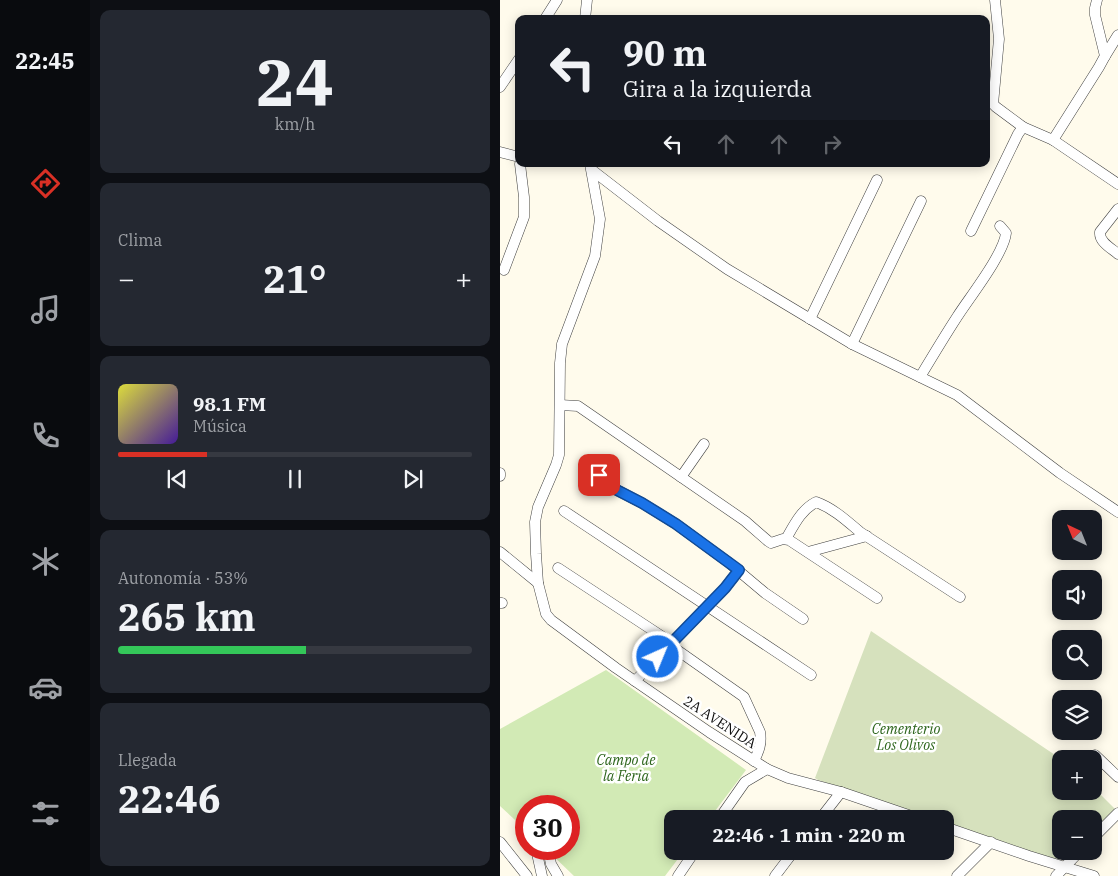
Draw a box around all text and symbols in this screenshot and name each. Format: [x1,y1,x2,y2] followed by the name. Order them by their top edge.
[623,30,707,76] text: 90 m
[540,35,605,100] icon: left
[256,39,334,124] text: 24
[15,46,75,75] text: 22:45
[623,74,812,103] text: Gira a la izquierda
[275,114,315,134] text: km/h
[659,130,687,158] icon: left
[712,130,740,158] icon: ahead
[765,130,793,158] icon: ahead
[818,130,846,158] icon: right
[28,166,63,201] icon: directions
[118,230,162,250] text: Clima
[263,254,327,303] text: 21°
[118,260,135,297] text: −
[455,260,472,297] text: +
[28,292,63,327] icon: music
[193,392,266,416] text: 98.1 FM
[193,416,247,436] text: Música
[28,418,63,453] icon: phone
[578,454,620,496] pin
[585,461,613,489] icon: arrive
[163,465,191,493] icon: previous
[281,465,309,493] icon: pause
[399,465,427,493] icon: next
[1052,510,1102,560] north arrow
[1052,510,1102,860] map controls
[28,544,63,579] icon: climate
[118,568,248,588] text: Autonomía · 53%
[1052,570,1102,620] button: sound
[118,592,256,641] text: 265 km
[631,630,683,682] position arrow
[1052,630,1102,680] button: search
[28,670,63,705] icon: car
[1052,690,1102,740] button: layers
[680,692,760,752] street label: 2A AVENIDA
[872,720,940,754] park label: Cementerio Los Olivos
[118,750,177,770] text: Llegada
[1052,750,1102,800] button: +
[597,751,656,785] park label: Campo de la Feria
[118,774,221,823] text: 22:46
[515,795,580,860] speed limit sign: 30
[28,796,63,831] icon: filters
[1052,810,1102,860] button: −
[713,823,905,847] text: 22:46 · 1 min · 220 m

